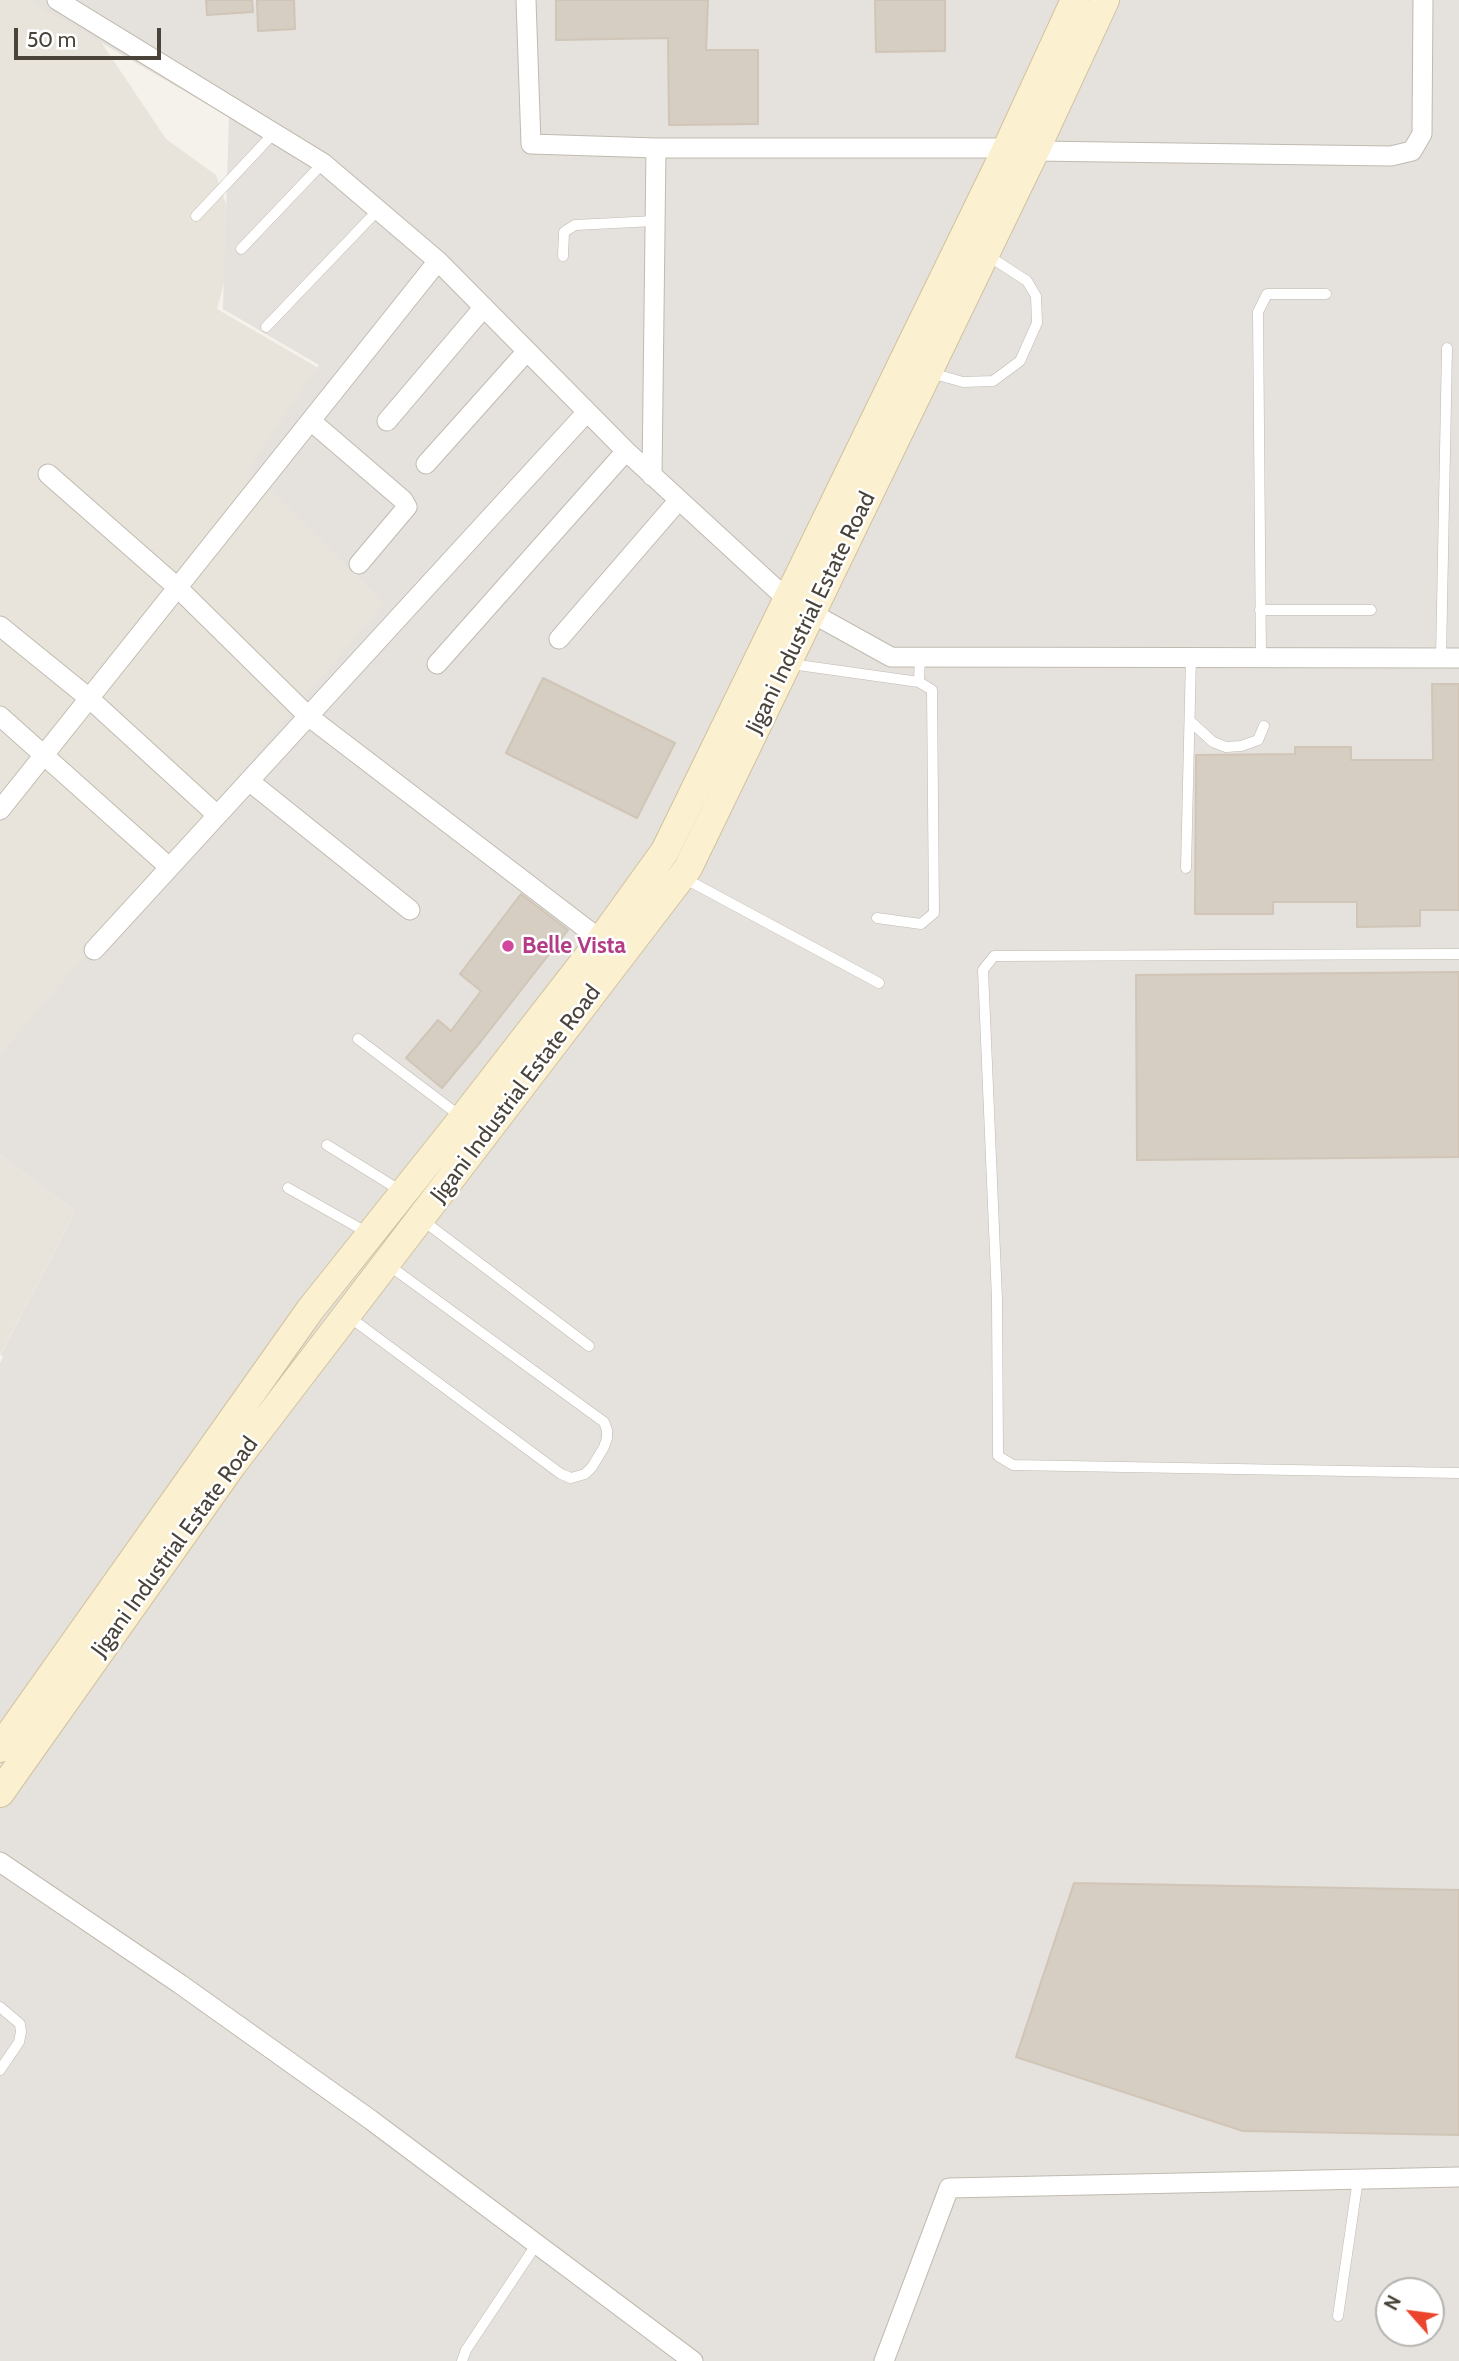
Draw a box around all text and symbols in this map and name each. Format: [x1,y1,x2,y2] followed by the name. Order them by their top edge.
[18,14,164,58] scale bar
[27,27,76,52] text: 50 m
[740,488,882,738] street label: Jigani Industrial Estate Road
[522,932,626,960] place label: Belle Vista
[500,938,516,954] marker: Belle Vista
[425,980,607,1208] street label: Jigani Industrial Estate Road
[86,1431,264,1663] street label: Jigani Industrial Estate Road
[1375,2277,1445,2347] north arrow
[1379,2292,1406,2314] text: N

